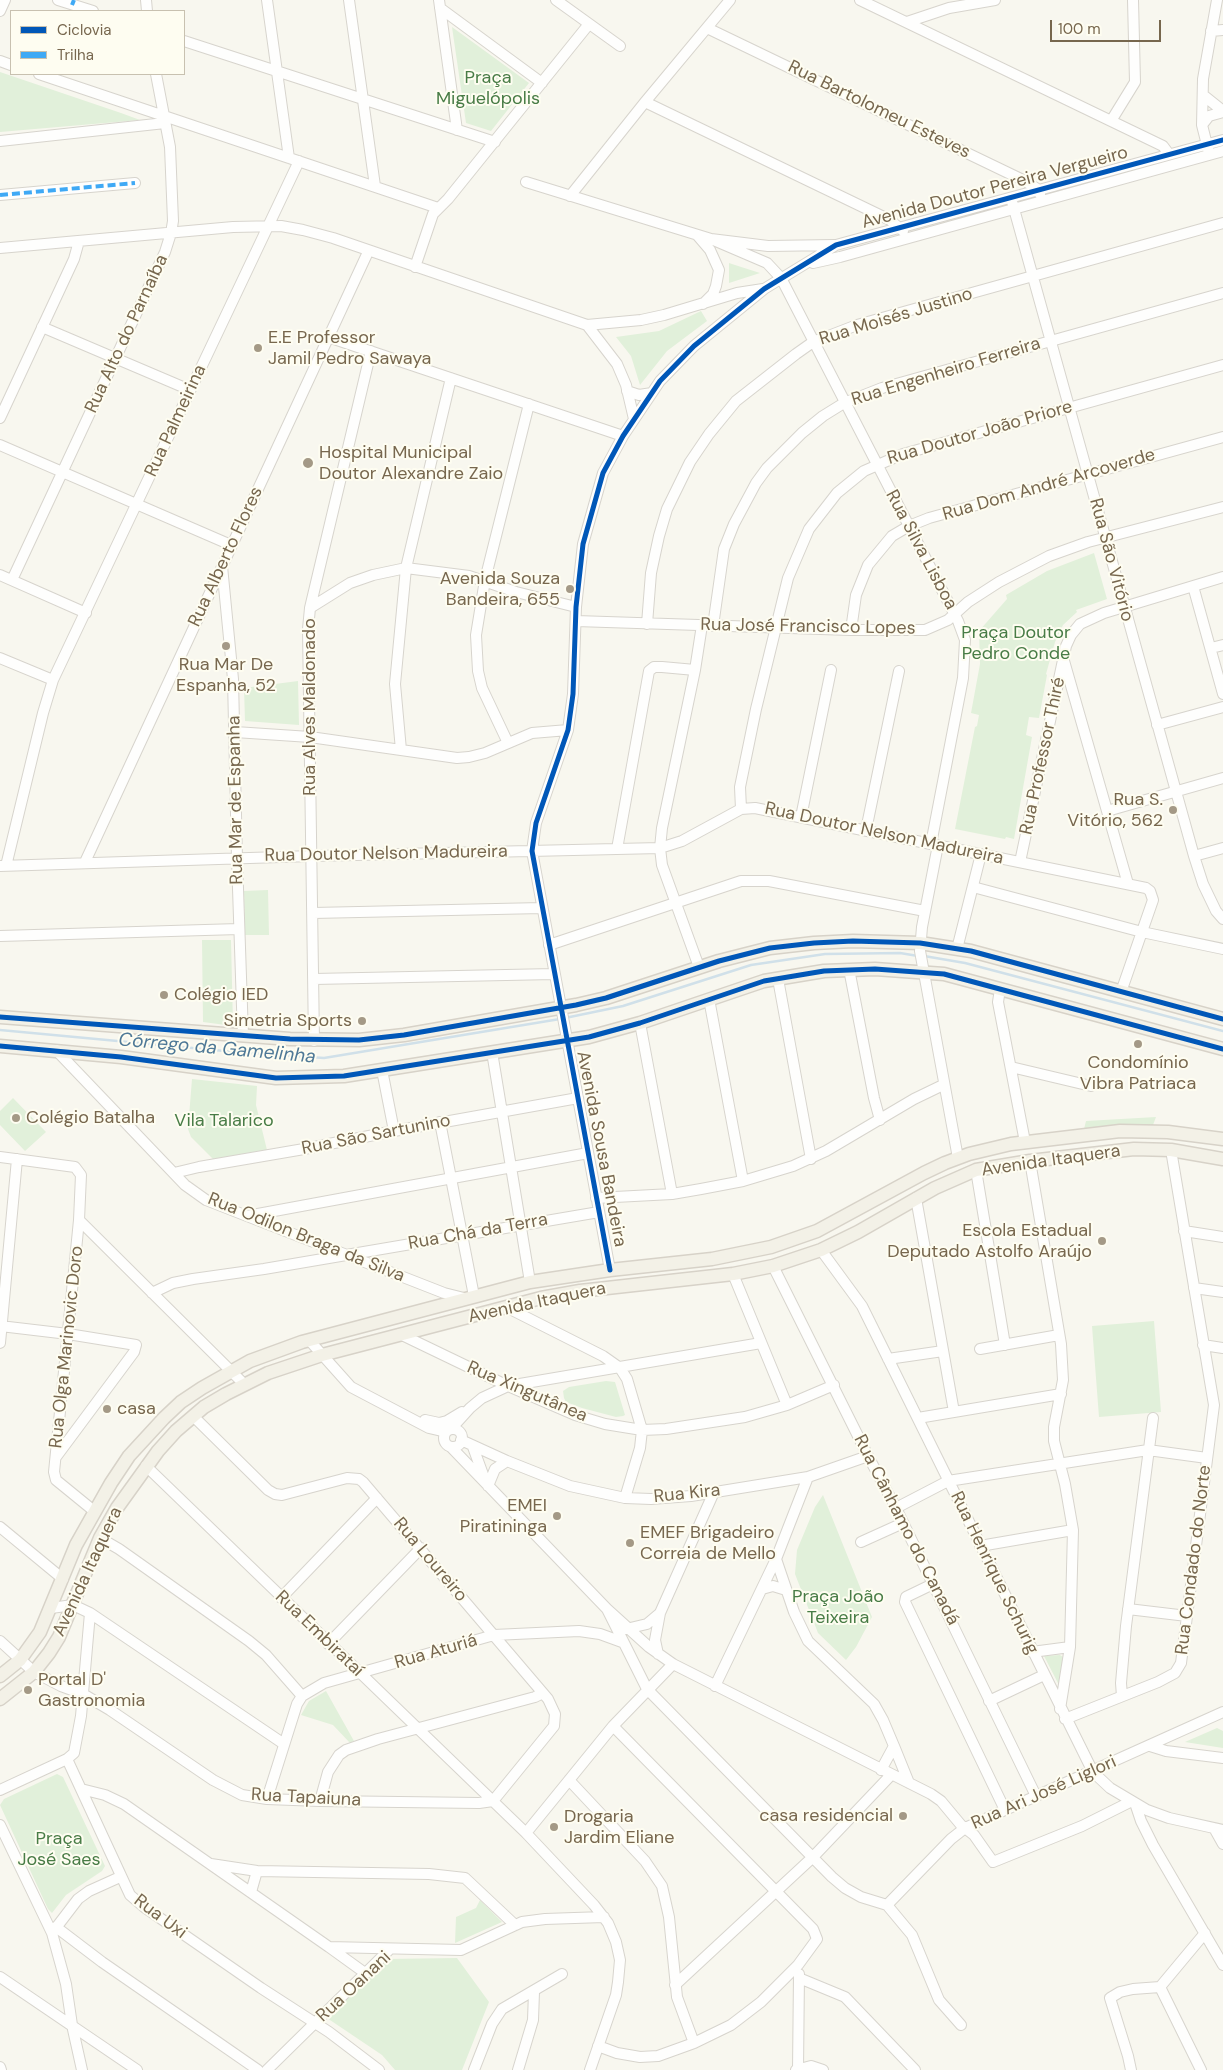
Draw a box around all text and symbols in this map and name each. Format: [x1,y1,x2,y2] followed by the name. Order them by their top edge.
[10,10,185,75] legend
[1053,10,1164,42] scale bar
[1058,19,1101,39] text: 100 m
[57,20,111,40] text: Ciclovia
[57,45,94,65] text: Trilha
[784,56,974,164] street label: Rua Bartolomeu Esteves
[436,67,540,110] park label: Praça Miguelópolis
[859,142,1131,234] street label: Avenida Doutor Pereira Vergueiro
[81,251,173,417] street label: Rua Alto do Parnaíba
[817,283,975,351] street label: Rua Moisés Justino
[268,327,431,369] place label: E.E Professor Jamil Pedro Sawaya
[849,333,1043,411] street label: Rua Engenheiro Ferreira
[252,342,264,354] marker: E.E Professor Jamil Pedro Sawaya
[141,362,211,480] street label: Rua Palmeirina
[885,396,1075,470] street label: Rua Doutor João Priore
[319,442,503,484] place label: Hospital Municipal Doutor Alexandre Zaio
[940,444,1158,526] street label: Rua Dom André Arcoverde
[301,456,315,470] marker: Hospital Municipal Doutor Alexandre Zaio
[184,484,268,630] street label: Rua Alberto Flores
[880,486,962,614] street label: Rua Silva Lisboa
[1084,496,1138,624] street label: Rua São Vitório
[440,568,560,610] place label: Avenida Souza Bandeira, 655
[564,583,576,595] marker: Avenida Souza Bandeira, 655
[700,614,916,640] street label: Rua José Francisco Lopes
[299,618,321,796] street label: Rua Alves Maldonado
[961,622,1071,664] park label: Praça Doutor Pedro Conde
[220,640,232,652] marker: Rua Mar De Espanha, 52
[176,654,276,696] place label: Rua Mar De Espanha, 52
[1016,675,1070,837] street label: Rua Professor Thiré
[224,715,248,885] street label: Rua Mar de Espanha
[1067,789,1163,832] place label: Rua S. Vitório, 562
[763,798,1005,870] street label: Rua Doutor Nelson Madureira
[1167,804,1179,816] marker: Rua S. Vitório, 562
[264,841,508,867] street label: Rua Doutor Nelson Madureira
[174,984,268,1006] place label: Colégio IED
[158,989,170,1001] marker: Colégio IED
[224,1010,352,1032] place label: Simetria Sports
[356,1015,368,1027] marker: Simetria Sports
[117,1029,317,1069] water label: Córrego da Gamelinha
[1132,1038,1144,1050] marker: Condomínio Vibra Patriaca
[571,1049,631,1249] street label: Avenida Sousa Bandeira
[1080,1052,1196,1094] place label: Condomínio Vibra Patriaca
[26,1107,155,1129] place label: Colégio Batalha
[174,1110,274,1132] park label: Vila Talarico
[300,1110,452,1160] street label: Rua São Sartunino
[10,1112,22,1124] marker: Colégio Batalha
[980,1141,1122,1181] street label: Avenida Itaquera
[204,1189,408,1287] street label: Rua Odilon Braga da Silva
[407,1209,549,1255] street label: Rua Chá da Terra
[887,1220,1092,1262] place label: Escola Estadual Deputado Astolfo Araújo
[1096,1235,1108,1247] marker: Escola Estadual Deputado Astolfo Araújo
[46,1245,88,1449] street label: Rua Olga Marinovic Doro
[466,1278,608,1328] street label: Avenida Itaquera
[464,1357,590,1427] street label: Rua Xingutânea
[117,1398,156,1420] place label: casa
[101,1403,113,1415] marker: casa
[849,1431,963,1629] street label: Rua Cânhamo do Canadá
[1172,1464,1216,1656] street label: Rua Condado do Norte
[653,1480,721,1508] street label: Rua Kira
[945,1488,1043,1658] street label: Rua Henrique Schurig
[460,1495,547,1538] place label: EMEI Piratininga
[49,1504,127,1640] street label: Avenida Itaquera
[551,1510,563,1522] marker: EMEI Piratininga
[388,1513,472,1607] street label: Rua Loureiro
[640,1522,776,1565] place label: EMEF Brigadeiro Correia de Mello
[624,1537,636,1549] marker: EMEF Brigadeiro Correia de Mello
[270,1586,368,1682] street label: Rua Embirataí
[792,1586,884,1628] park label: Praça João Teixeira
[392,1630,480,1674] street label: Rua Aturiá
[38,1669,145,1712] place label: Portal D' Gastronomia
[22,1684,34,1696] marker: Portal D' Gastronomia
[968,1751,1120,1835] street label: Rua Ari José Liglori
[251,1784,361,1812] street label: Rua Tapaiuna
[759,1805,893,1827] place label: casa residencial
[564,1806,674,1848] place label: Drogaria Jardim Eliane
[897,1810,909,1822] marker: casa residencial
[548,1821,560,1833] marker: Drogaria Jardim Eliane
[17,1828,101,1870] park label: Praça José Saes
[129,1890,191,1944] street label: Rua Uxi
[312,1947,396,2027] street label: Rua Oanani

